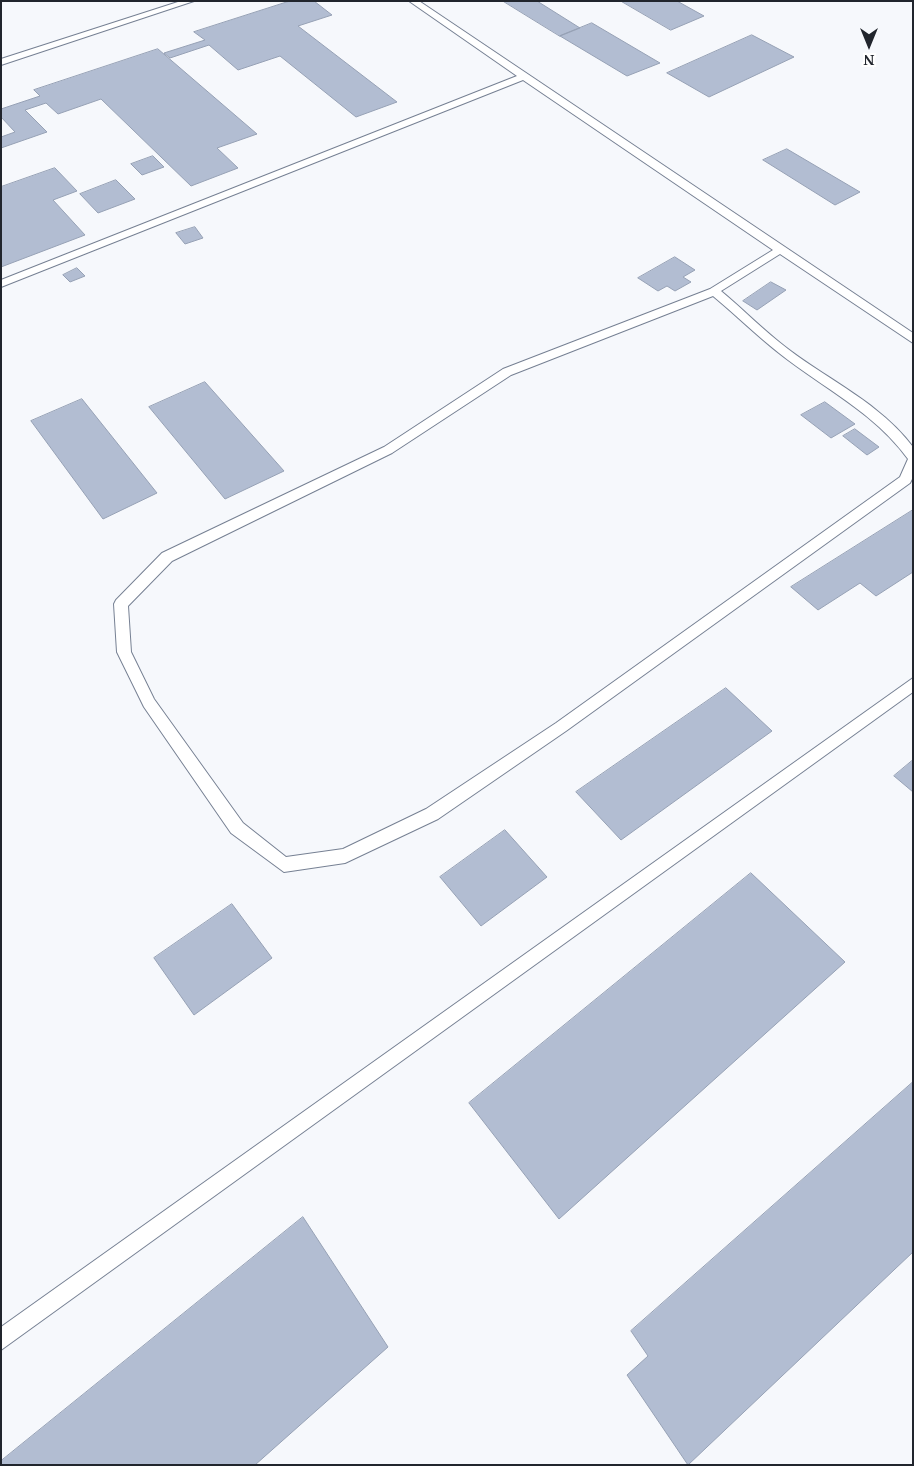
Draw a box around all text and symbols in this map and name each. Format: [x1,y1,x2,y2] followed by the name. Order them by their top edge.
[844,20,894,70] north arrow
[863,51,875,70] text: N

